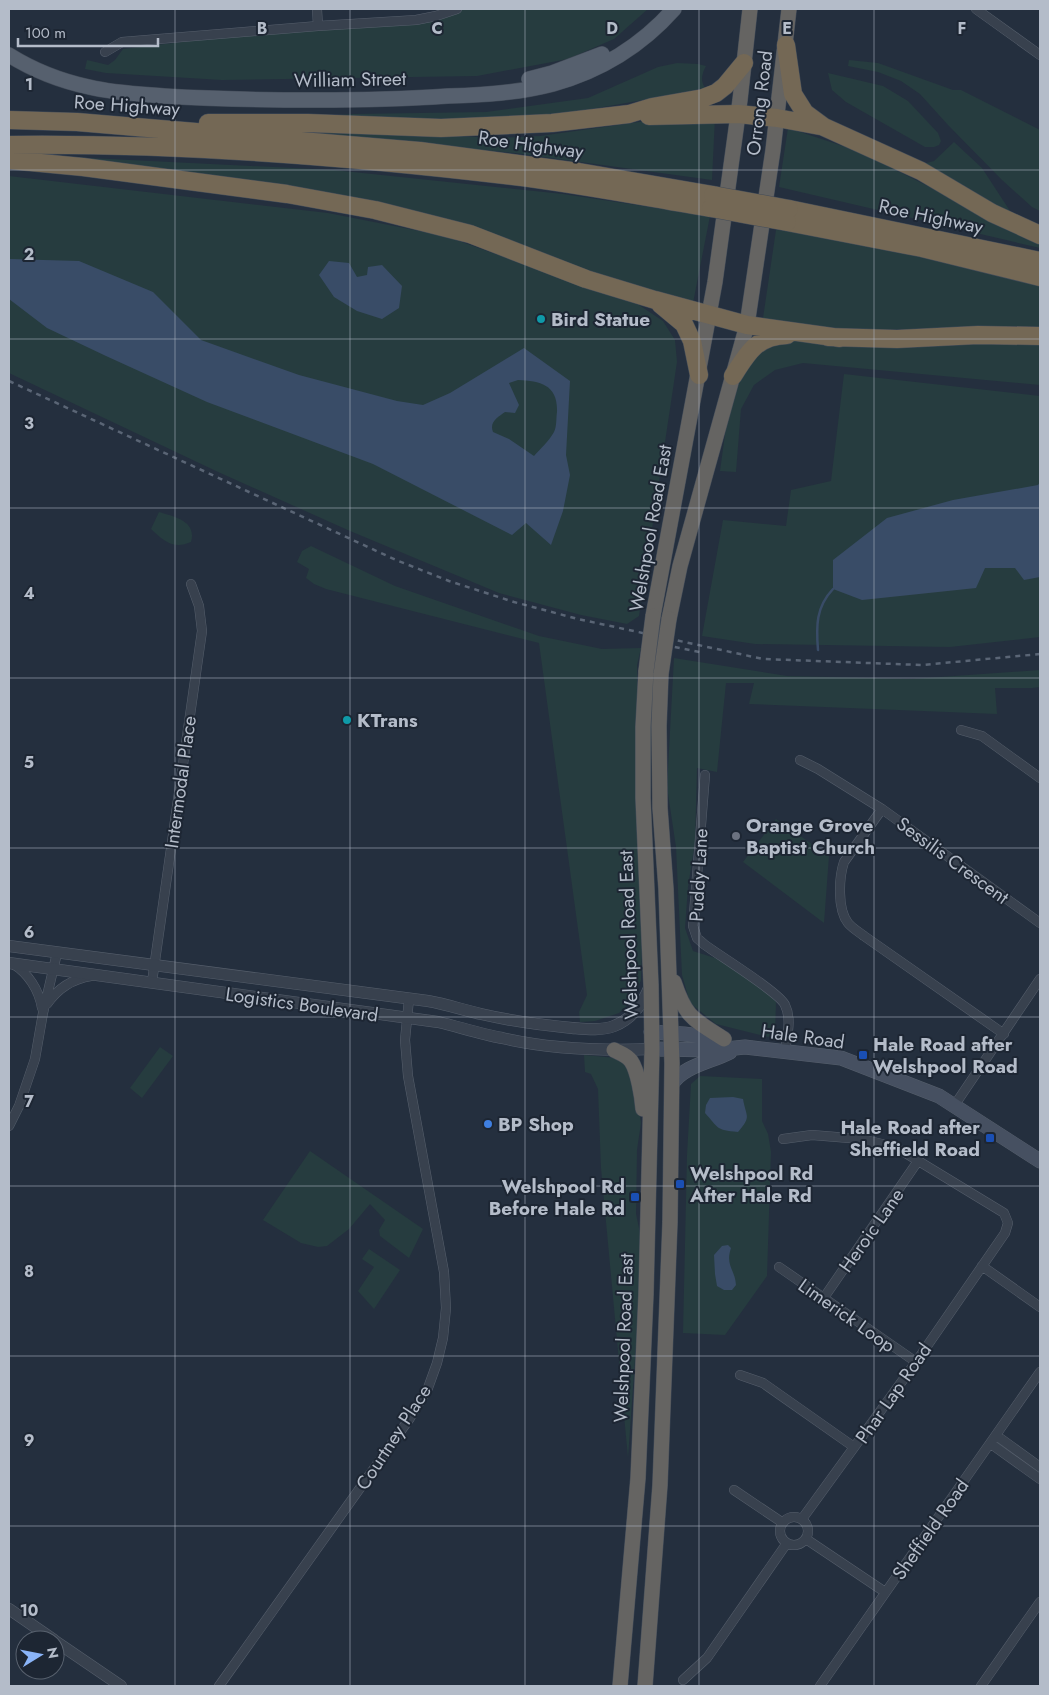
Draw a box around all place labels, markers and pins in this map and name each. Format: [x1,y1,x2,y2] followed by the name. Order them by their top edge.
[551,306,650,333] place label: Bird Statue
[535,313,547,325] marker: Bird Statue
[357,707,418,734] place label: KTrans
[341,714,353,726] marker: KTrans
[746,812,875,861] place label: Orange Grove Baptist Church
[730,830,742,842] marker: Orange Grove Baptist Church
[873,1031,1018,1080] place label: Hale Road after Welshpool Road
[857,1049,869,1061] marker: Hale Road after Welshpool Road
[498,1111,574,1138] place label: BP Shop
[840,1114,980,1163] place label: Hale Road after Sheffield Road
[482,1118,494,1130] marker: BP Shop
[984,1132,996,1144] marker: Hale Road after Sheffield Road
[689,1160,813,1209] place label: Welshpool Rd After Hale Rd
[489,1173,625,1222] place label: Welshpool Rd Before Hale Rd
[674,1178,686,1190] marker: Welshpool Rd After Hale Rd
[629,1191,641,1203] marker: Welshpool Rd Before Hale Rd

